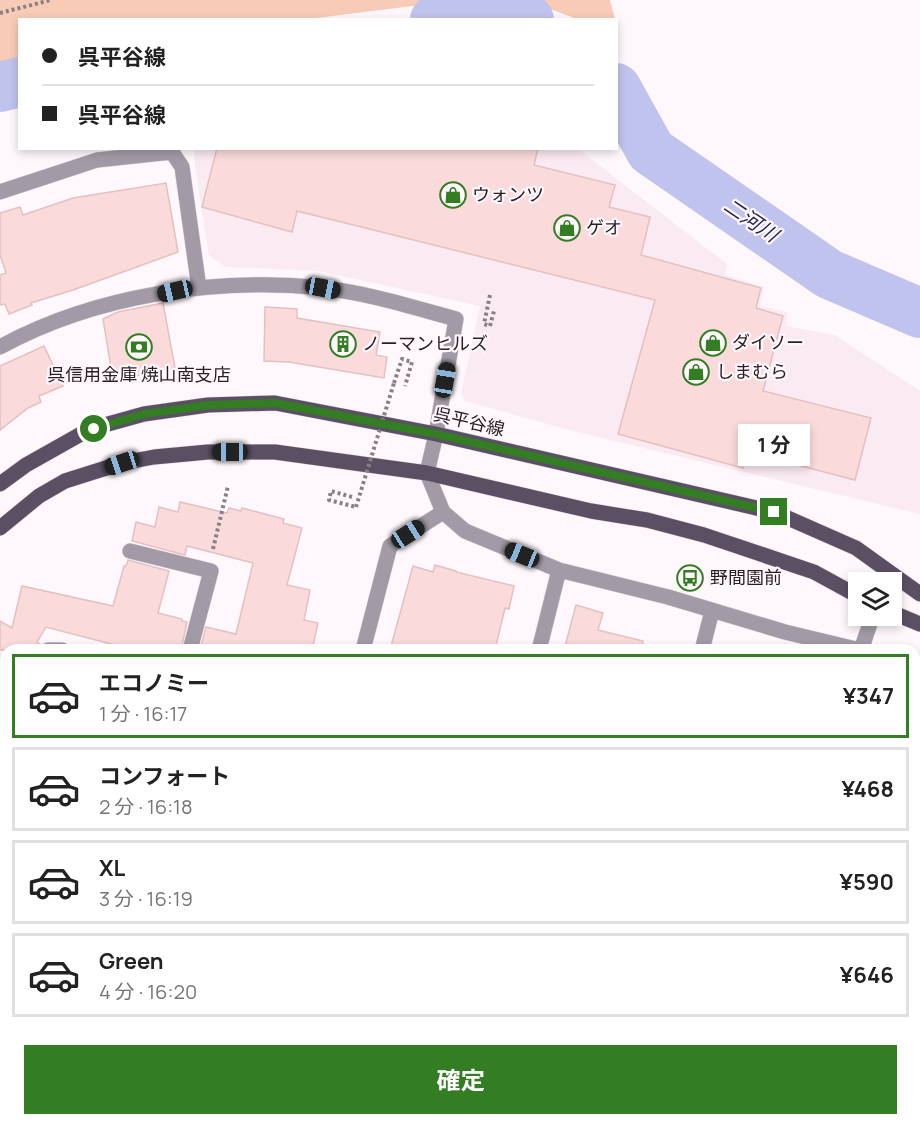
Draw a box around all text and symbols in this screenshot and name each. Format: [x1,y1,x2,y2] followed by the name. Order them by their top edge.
[78,42,166,72] text: 呉平谷線
[78,100,166,130] text: 呉平谷線
[438,180,468,210] shop icon: ウォンツ
[472,182,544,206] place label: ウォンツ
[719,192,785,249] water label: 二河川
[552,213,582,243] shop icon: ゲオ
[586,215,622,239] place label: ゲオ
[304,276,342,300] car
[155,278,195,304] car
[698,328,728,358] shop icon: ダイソー
[328,329,358,359] building icon: ノーマンヒルズ
[732,330,804,354] place label: ダイソー
[362,331,488,355] place label: ノーマンヒルズ
[124,332,154,362] bank icon: 呉信用金庫 焼山南支店
[681,357,711,387] shop icon: しまむら
[716,359,788,383] place label: しまむら
[433,361,457,399] car
[47,362,231,386] place label: 呉信用金庫 焼山南支店
[431,401,507,441] street label: 呉平谷線
[80,415,107,442] route start
[738,425,810,467] callout: 1 分
[758,431,790,458] text: 1 分
[212,443,248,461] car
[102,449,142,477] car
[760,498,787,525] route end
[388,517,428,551] car
[502,540,542,570] car
[675,563,705,593] bus stop icon: 野間園前
[710,565,782,589] place label: 野間園前
[848,572,902,626] map controls
[848,572,902,626] button: layers
[99,668,209,698] text: エコノミー
[27,669,81,723] icon: car
[843,681,894,711] text: ¥347
[99,700,187,727] text: 1 分 · 16:17
[99,761,230,791] text: コンフォート
[27,762,81,816] icon: car
[842,774,894,804] text: ¥468
[99,793,193,820] text: 2 分 · 16:18
[99,853,125,883] text: XL
[27,855,81,909] icon: car
[840,867,894,897] text: ¥590
[99,885,193,912] text: 3 分 · 16:19
[99,946,164,976] text: Green
[27,948,81,1002] icon: car
[840,960,894,990] text: ¥646
[99,978,197,1005] text: 4 分 · 16:20
[24,1045,897,1114] button: 確定

